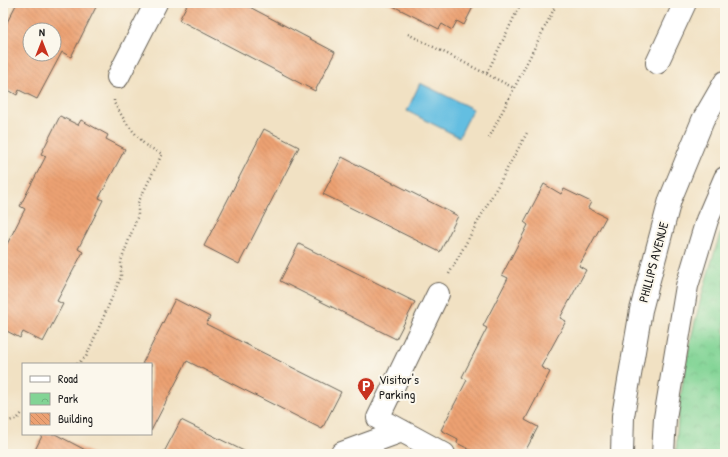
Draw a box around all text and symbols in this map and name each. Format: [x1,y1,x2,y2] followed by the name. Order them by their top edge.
[22,22,62,62] north arrow
[39,25,45,39] text: N
[634,220,672,304] street label: PHILLIPS AVENUE
[22,363,152,435] legend
[58,370,78,387] text: Road
[379,370,419,403] place label: Visitor's Parking
[356,376,376,401] parking icon: Visitor's Parking
[58,390,78,407] text: Park
[58,410,93,427] text: Building

